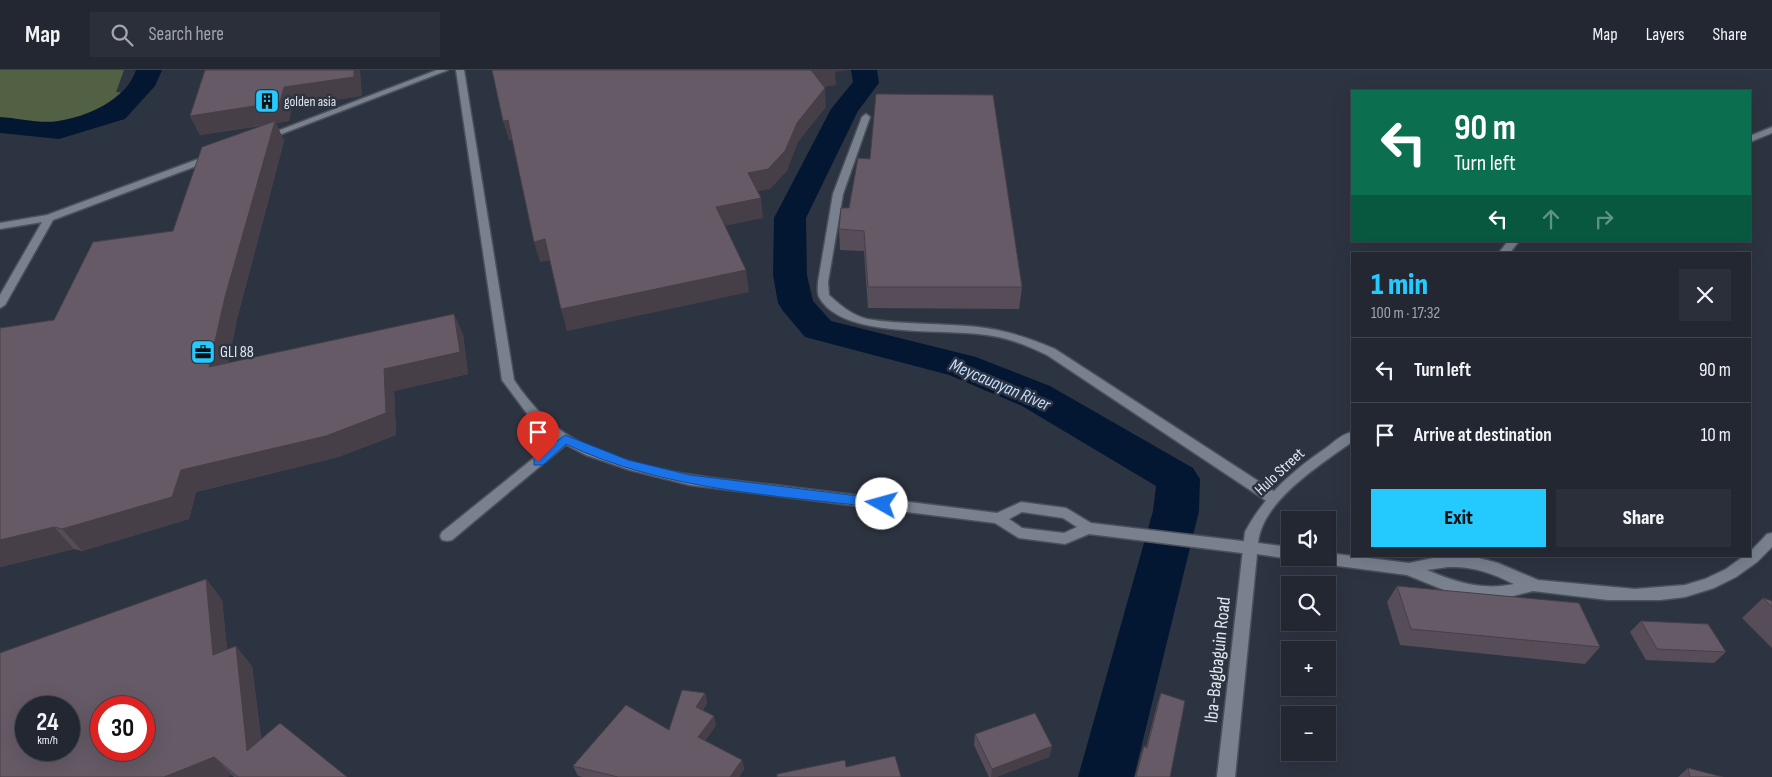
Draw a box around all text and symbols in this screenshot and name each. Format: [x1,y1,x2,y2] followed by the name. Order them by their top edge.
[90,12,440,57] search box
[25,20,60,49] text: Map
[108,21,136,49] icon: search
[148,23,224,46] text: Search here
[1593,24,1618,45] text: Map
[1646,24,1685,45] text: Layers
[1713,24,1747,45] text: Share
[254,88,280,114] building icon: golden asia
[284,93,336,110] place label: golden asia
[1454,107,1516,150] text: 90 m
[1371,110,1436,175] icon: left
[1454,150,1516,177] text: Turn left
[1484,205,1512,233] icon: left
[1537,205,1565,233] icon: ahead
[1590,205,1618,233] icon: right
[1371,267,1428,303] text: 1 min
[1679,269,1731,321] button: close
[1371,304,1440,323] text: 100 m · 17:32
[190,339,216,365] office icon: GLI 88
[220,343,254,362] place label: GLI 88
[946,354,1054,416] water label: Meycauayan River
[1371,356,1399,384] icon: left
[1414,359,1471,382] text: Turn left
[1699,359,1731,382] text: 90 m
[517,411,559,462] pin
[524,418,552,446] icon: arrive
[1371,421,1399,449] icon: arrive
[1414,424,1552,447] text: Arrive at destination
[1701,424,1731,447] text: 10 m
[1251,444,1309,500] street label: Hulo Street
[855,477,907,529] position arrow
[1371,489,1546,547] button: Exit
[1556,489,1731,547] button: Share
[1281,511,1336,761] map controls
[1281,511,1336,566] button: sound
[1281,576,1336,631] button: search
[1200,596,1236,724] street label: Iba-Bagbaguin Road
[1281,641,1336,696] button: +
[90,696,155,761] speed limit sign: 30
[1281,706,1336,761] button: −
[36,707,59,738] text: 24
[37,733,58,748] text: km/h

